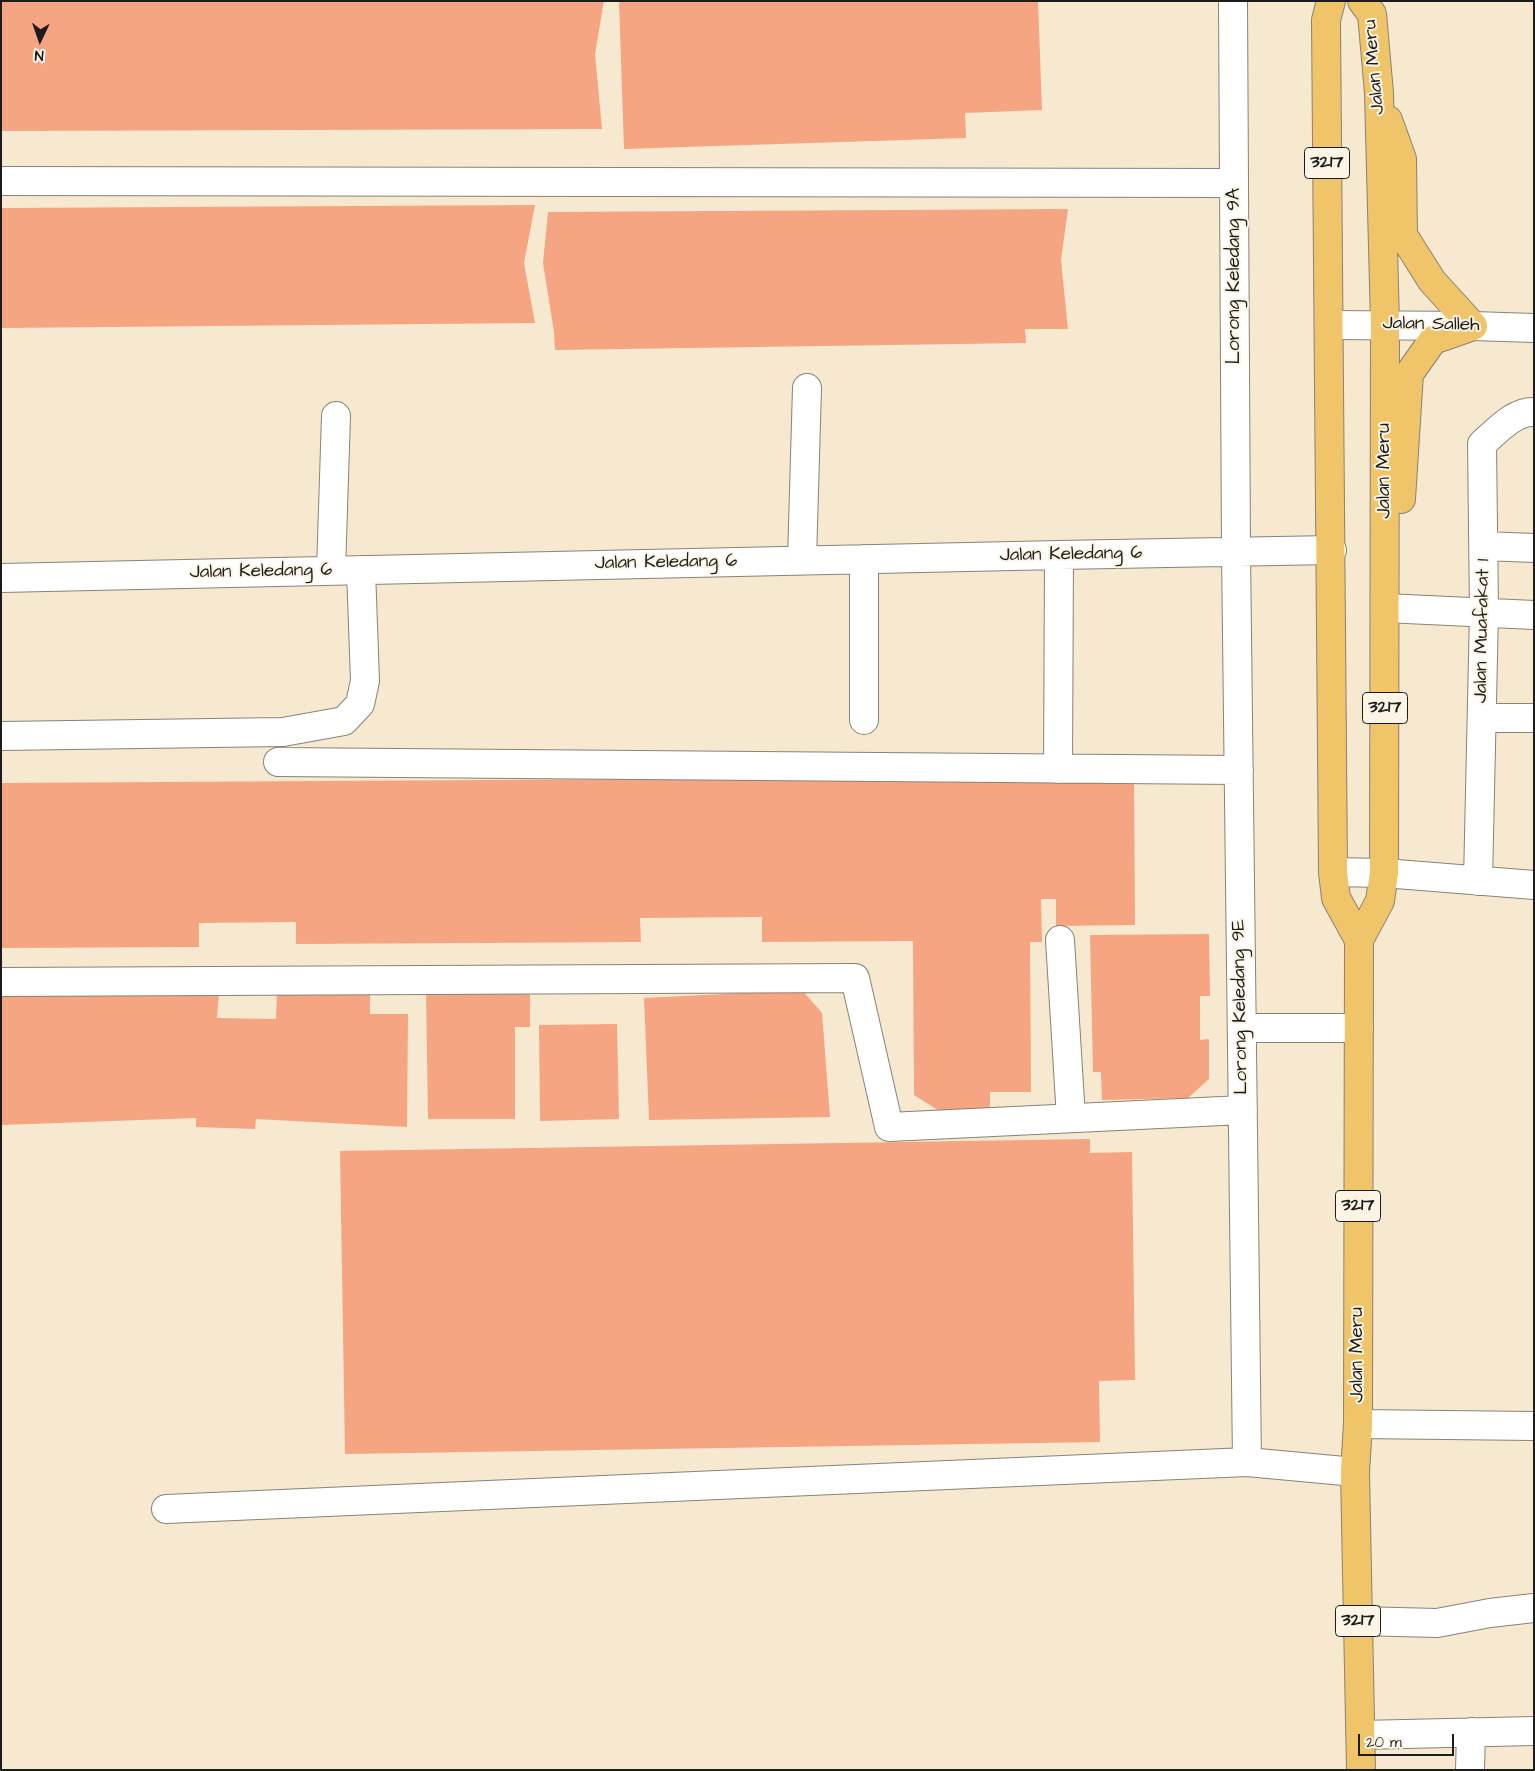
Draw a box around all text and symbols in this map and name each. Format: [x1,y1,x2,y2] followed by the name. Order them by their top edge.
[15,15,65,65] north arrow
[1359,18,1391,116] street label: Jalan Meru
[34,45,44,65] text: N
[1304,148,1350,178] road number: 3217
[1224,188,1246,364] street label: Lorong Keledang 9A
[1382,313,1480,337] street label: Jalan Salleh
[1374,423,1396,519] street label: Jalan Meru
[999,542,1143,568] street label: Jalan Keledang 6
[594,550,738,576] street label: Jalan Keledang 6
[189,559,333,585] street label: Jalan Keledang 6
[1470,559,1496,703] street label: Jalan Muafakat 1
[1362,692,1408,724] road number: 3217
[1228,919,1254,1095] street label: Lorong Keledang 9E
[1336,1190,1380,1222] road number: 3217
[1347,1307,1369,1403] street label: Jalan Meru
[1336,1605,1380,1636] road number: 3217
[1360,1724,1456,1756] scale bar
[1366,1732,1402,1753] text: 20 m

